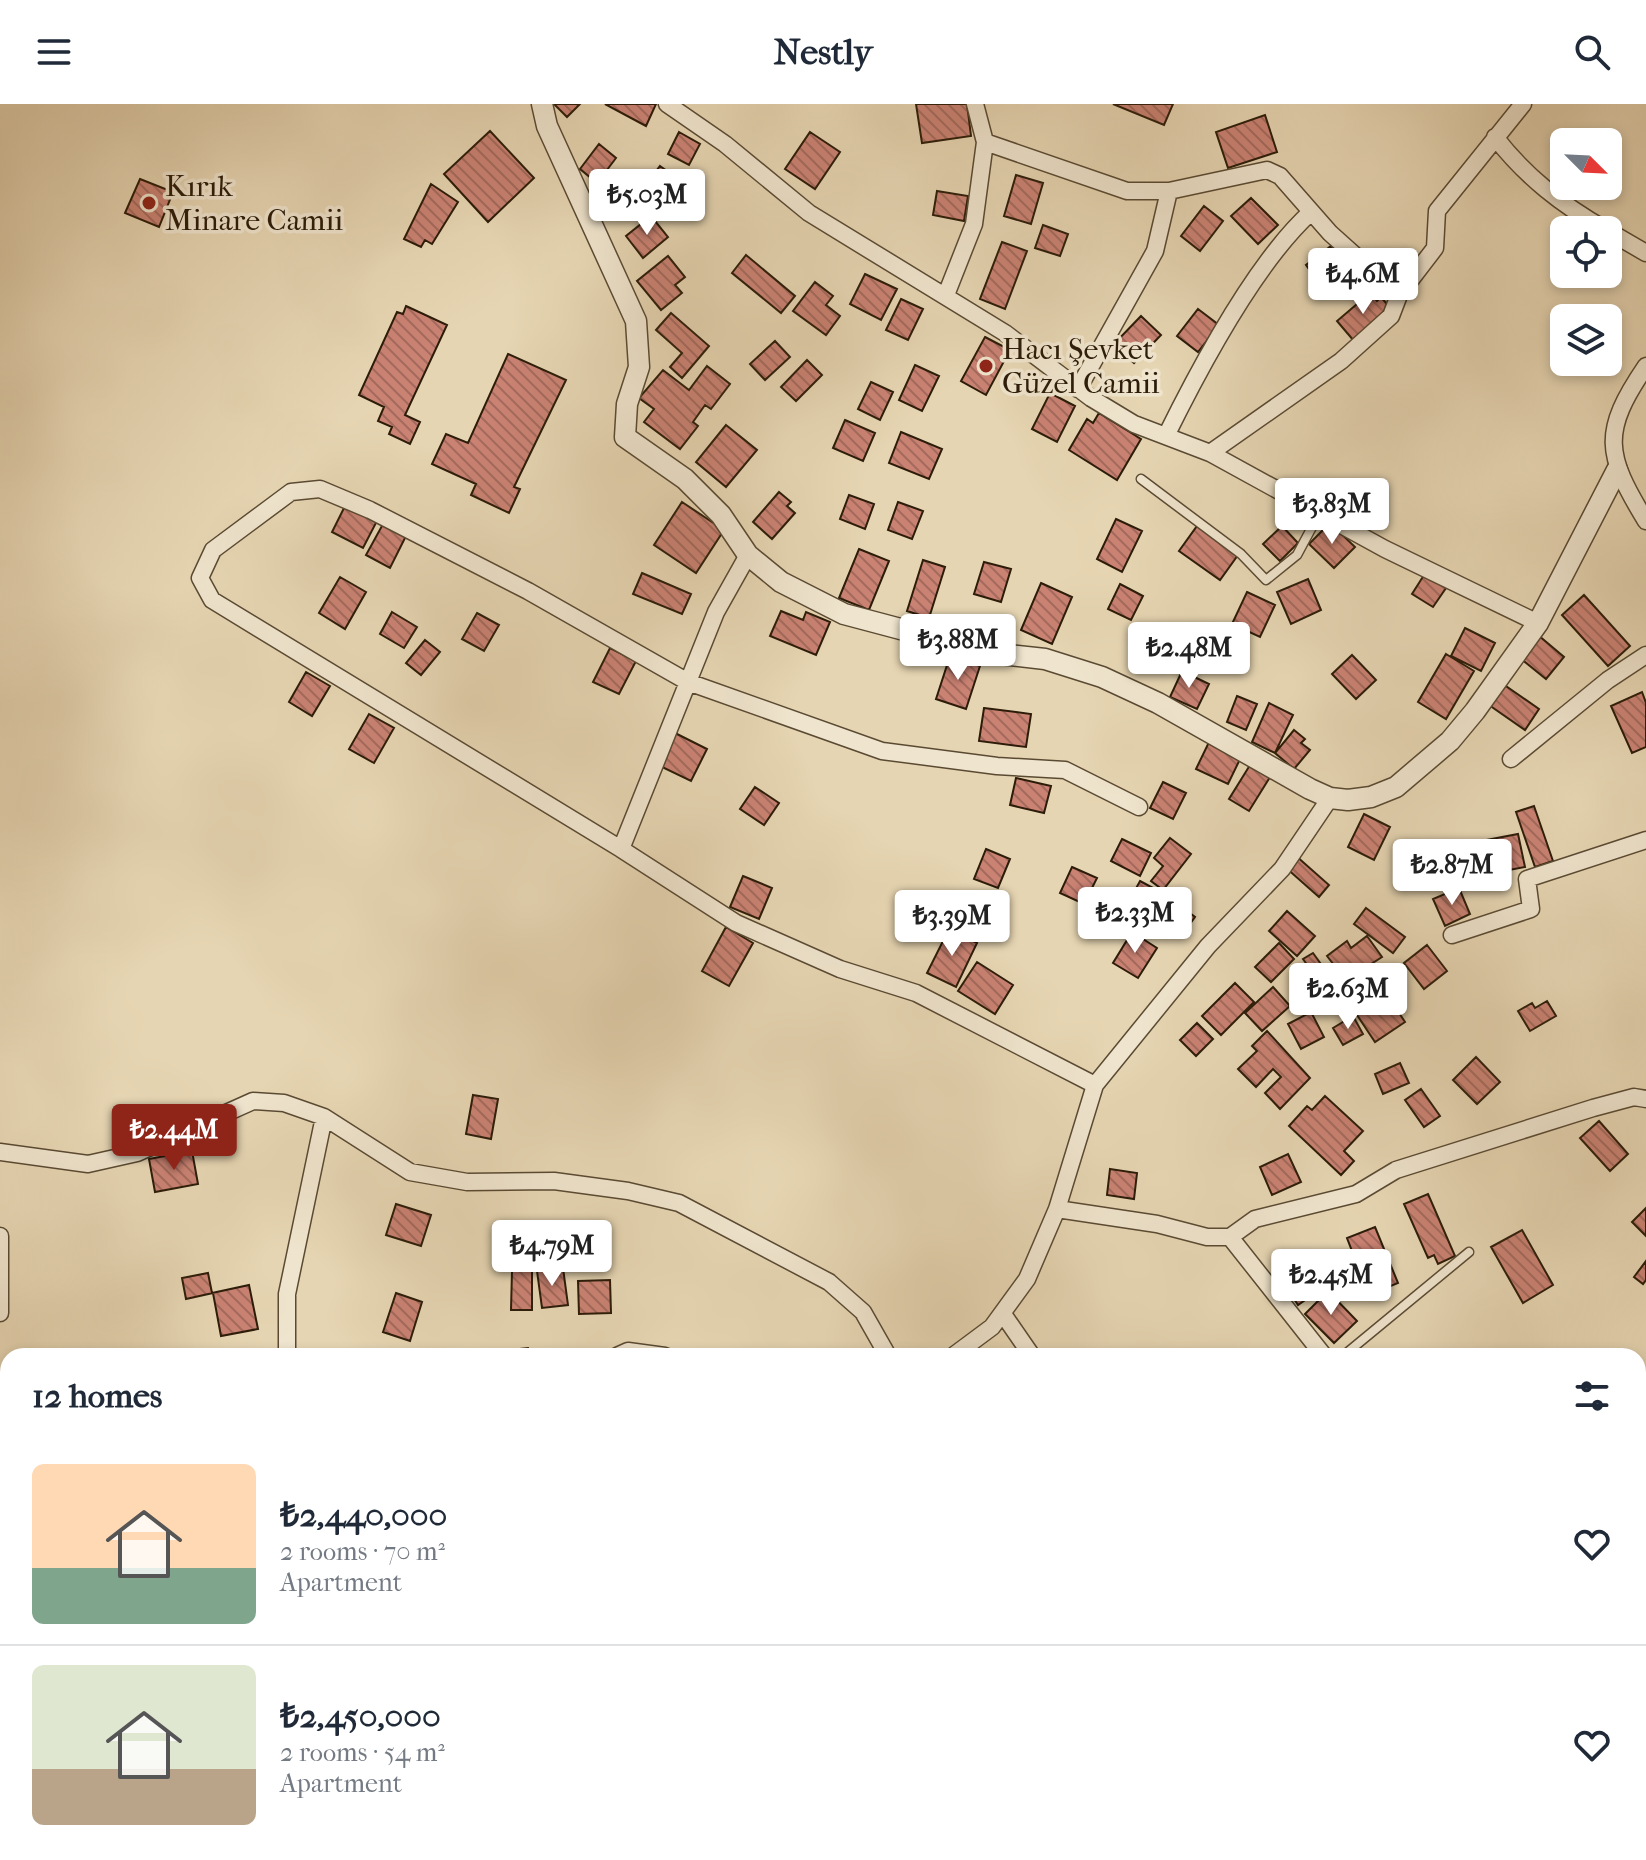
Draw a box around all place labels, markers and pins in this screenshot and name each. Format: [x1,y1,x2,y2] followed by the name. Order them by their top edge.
[165,169,343,238] place label: Kırık Minare Camii
[582,169,712,237] pin: ₺5.03M
[140,194,158,212] marker: Kırık Minare Camii
[1307,248,1419,316] pin: ₺4.6M
[1002,332,1160,401] place label: Hacı Şevket Güzel Camii
[977,357,995,375] marker: Hacı Şevket Güzel Camii
[1267,478,1397,546] pin: ₺3.83M
[893,614,1023,682] pin: ₺3.88M
[1124,622,1254,690] pin: ₺2.48M
[1387,839,1517,907] pin: ₺2.87M
[1070,887,1200,955] pin: ₺2.33M
[887,890,1017,958] pin: ₺3.39M
[1283,963,1413,1031] pin: ₺2.63M
[109,1104,239,1172] pin: ₺2.44M
[487,1220,617,1288] pin: ₺4.79M
[1266,1249,1396,1317] pin: ₺2.45M

